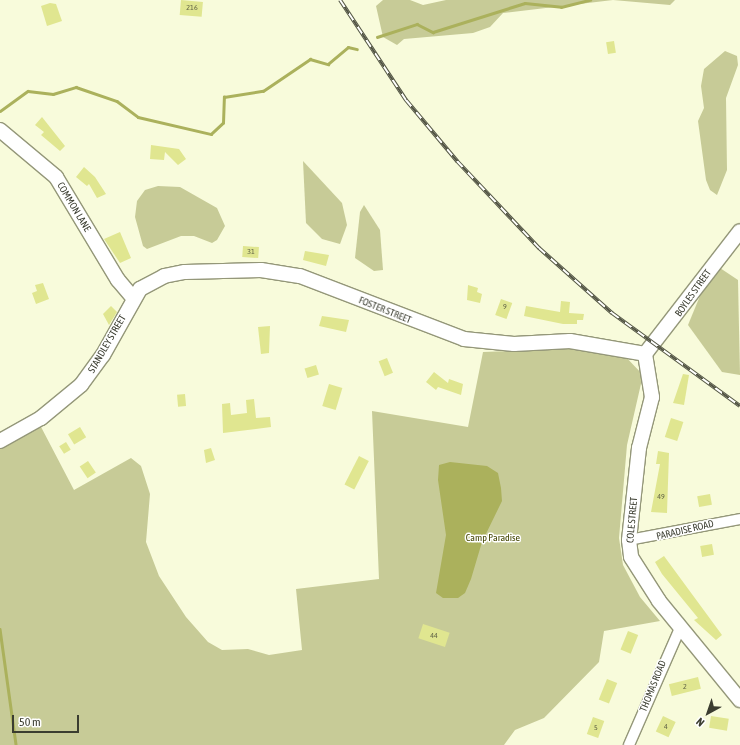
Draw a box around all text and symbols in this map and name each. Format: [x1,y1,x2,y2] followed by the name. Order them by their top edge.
[186,3,198,13] house number: 216
[55,180,93,234] street label: COMMON LANE
[247,247,255,257] house number: 31
[672,267,714,319] street label: BOYLES STREET
[357,294,413,326] street label: FOSTER STREET
[503,302,507,312] house number: 9
[86,313,128,375] street label: STANDLEY STREET
[657,492,665,502] house number: 49
[624,496,640,544] street label: COLE STREET
[655,518,715,542] street label: PARADISE ROAD
[466,532,520,544] park label: Camp Paradise
[430,631,438,641] house number: 44
[637,659,669,713] street label: THOMAS ROAD
[683,682,687,692] house number: 2
[688,693,728,733] north arrow
[14,707,81,733] scale bar
[19,715,41,729] text: 50 m
[694,716,707,729] text: N
[664,722,668,732] house number: 4
[594,723,598,733] house number: 5

